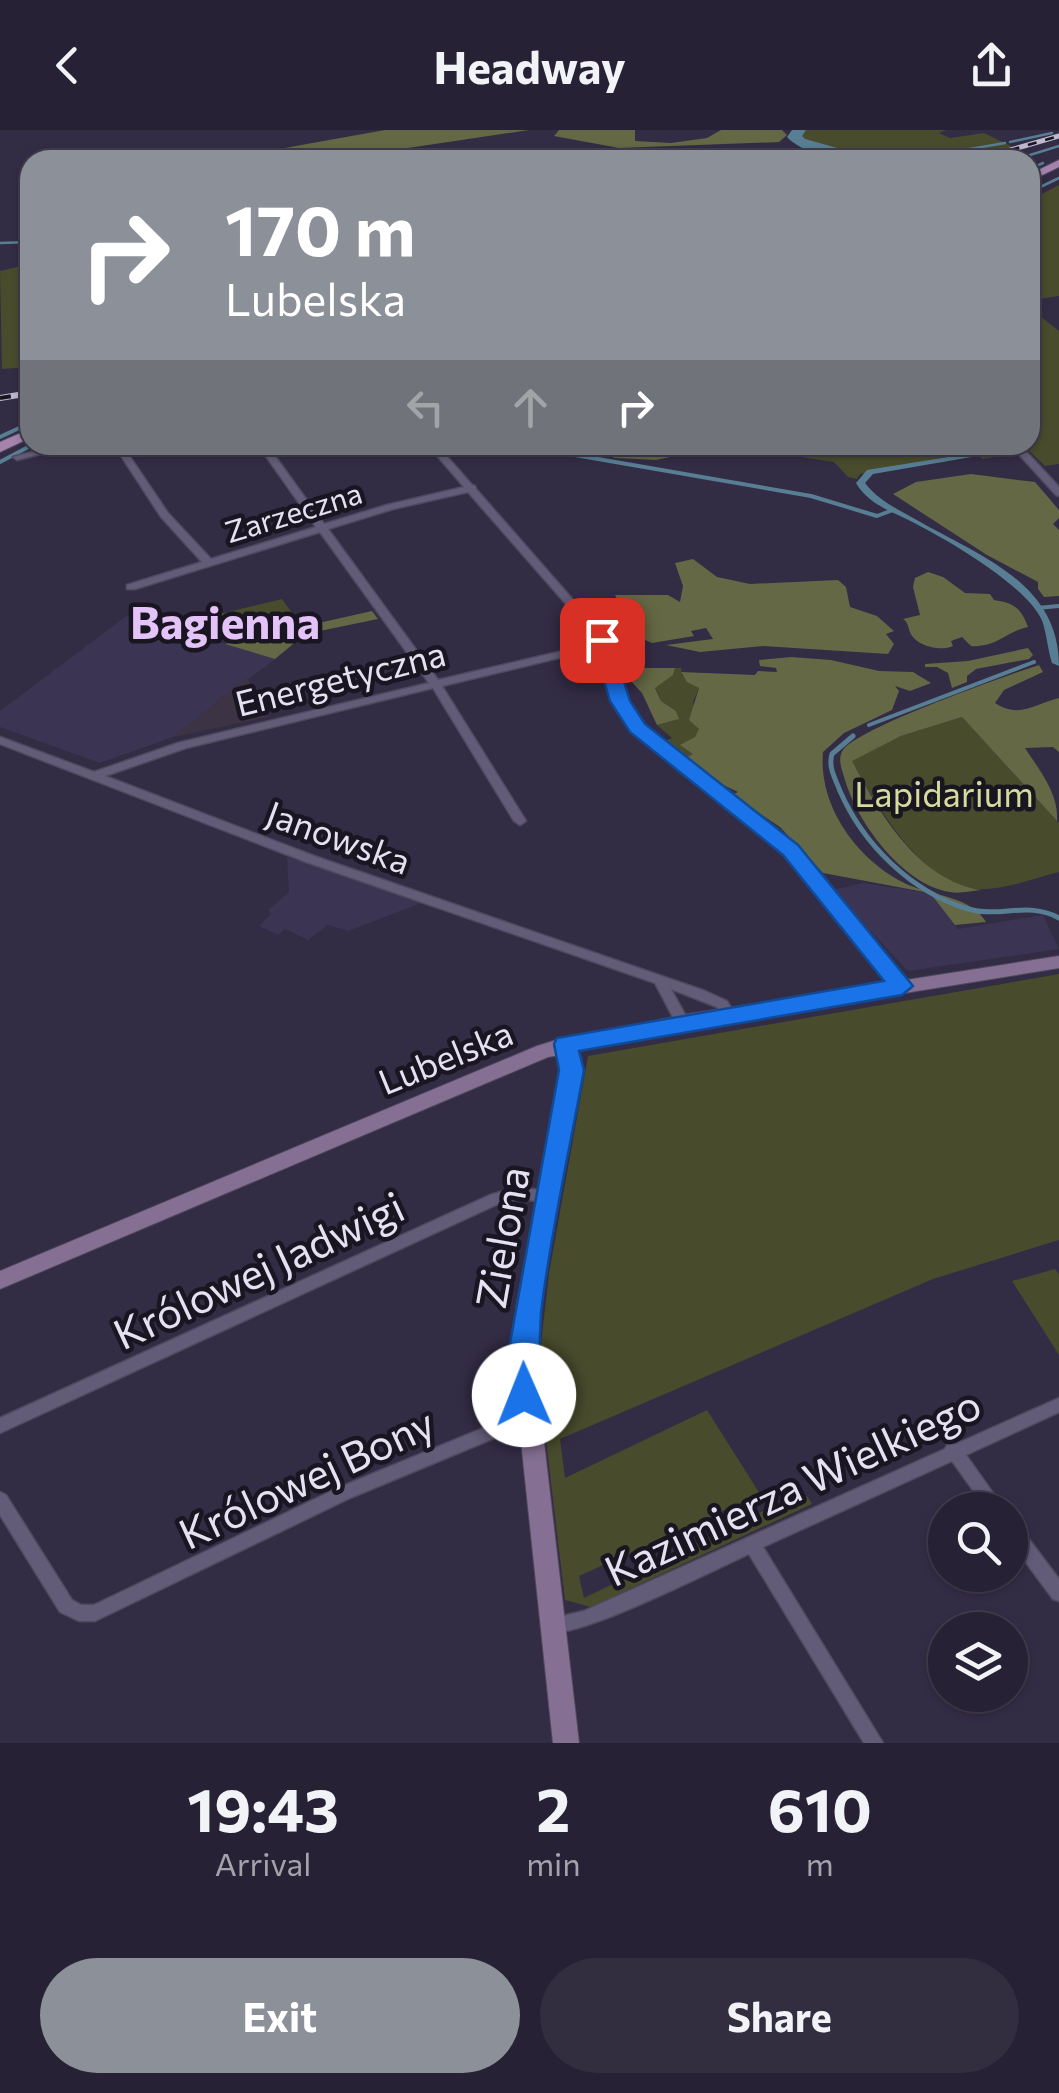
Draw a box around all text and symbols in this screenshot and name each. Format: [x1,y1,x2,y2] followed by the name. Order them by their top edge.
[40,38,95,93] icon: back
[433,38,626,93] text: Headway
[964,38,1019,93] icon: share
[225,185,416,270] text: 170 m
[60,190,190,320] icon: right
[225,270,406,325] text: Lubelska
[398,380,453,435] icon: left
[503,380,558,435] icon: ahead
[608,380,663,435] icon: right
[220,473,366,549] street label: Zarzeczna
[130,593,320,648] district label: Bagienna
[560,598,645,683] pin
[575,613,630,668] icon: arrive
[230,630,450,724] street label: Energetyczna
[854,771,1034,814] park label: Lapidarium
[261,790,417,882] street label: Janowska
[372,1010,518,1102] street label: Lubelska
[463,1162,539,1312] street label: Zielona
[104,1179,412,1359] street label: Królowej Jadwigi
[472,1343,576,1447] position arrow
[596,1376,988,1596] street label: Kazimierza Wielkiego
[170,1395,442,1559] street label: Królowej Bony
[928,1492,1028,1712] map controls
[928,1492,1028,1592] button: search
[928,1612,1028,1712] button: layers
[187,1771,339,1844] text: 19:43
[536,1771,570,1844] text: 2
[768,1771,872,1844] text: 610
[215,1843,311,1883] text: Arrival
[526,1843,581,1883] text: min
[806,1843,834,1883] text: m
[40,1958,520,2073] button: Exit
[540,1958,1019,2073] button: Share

